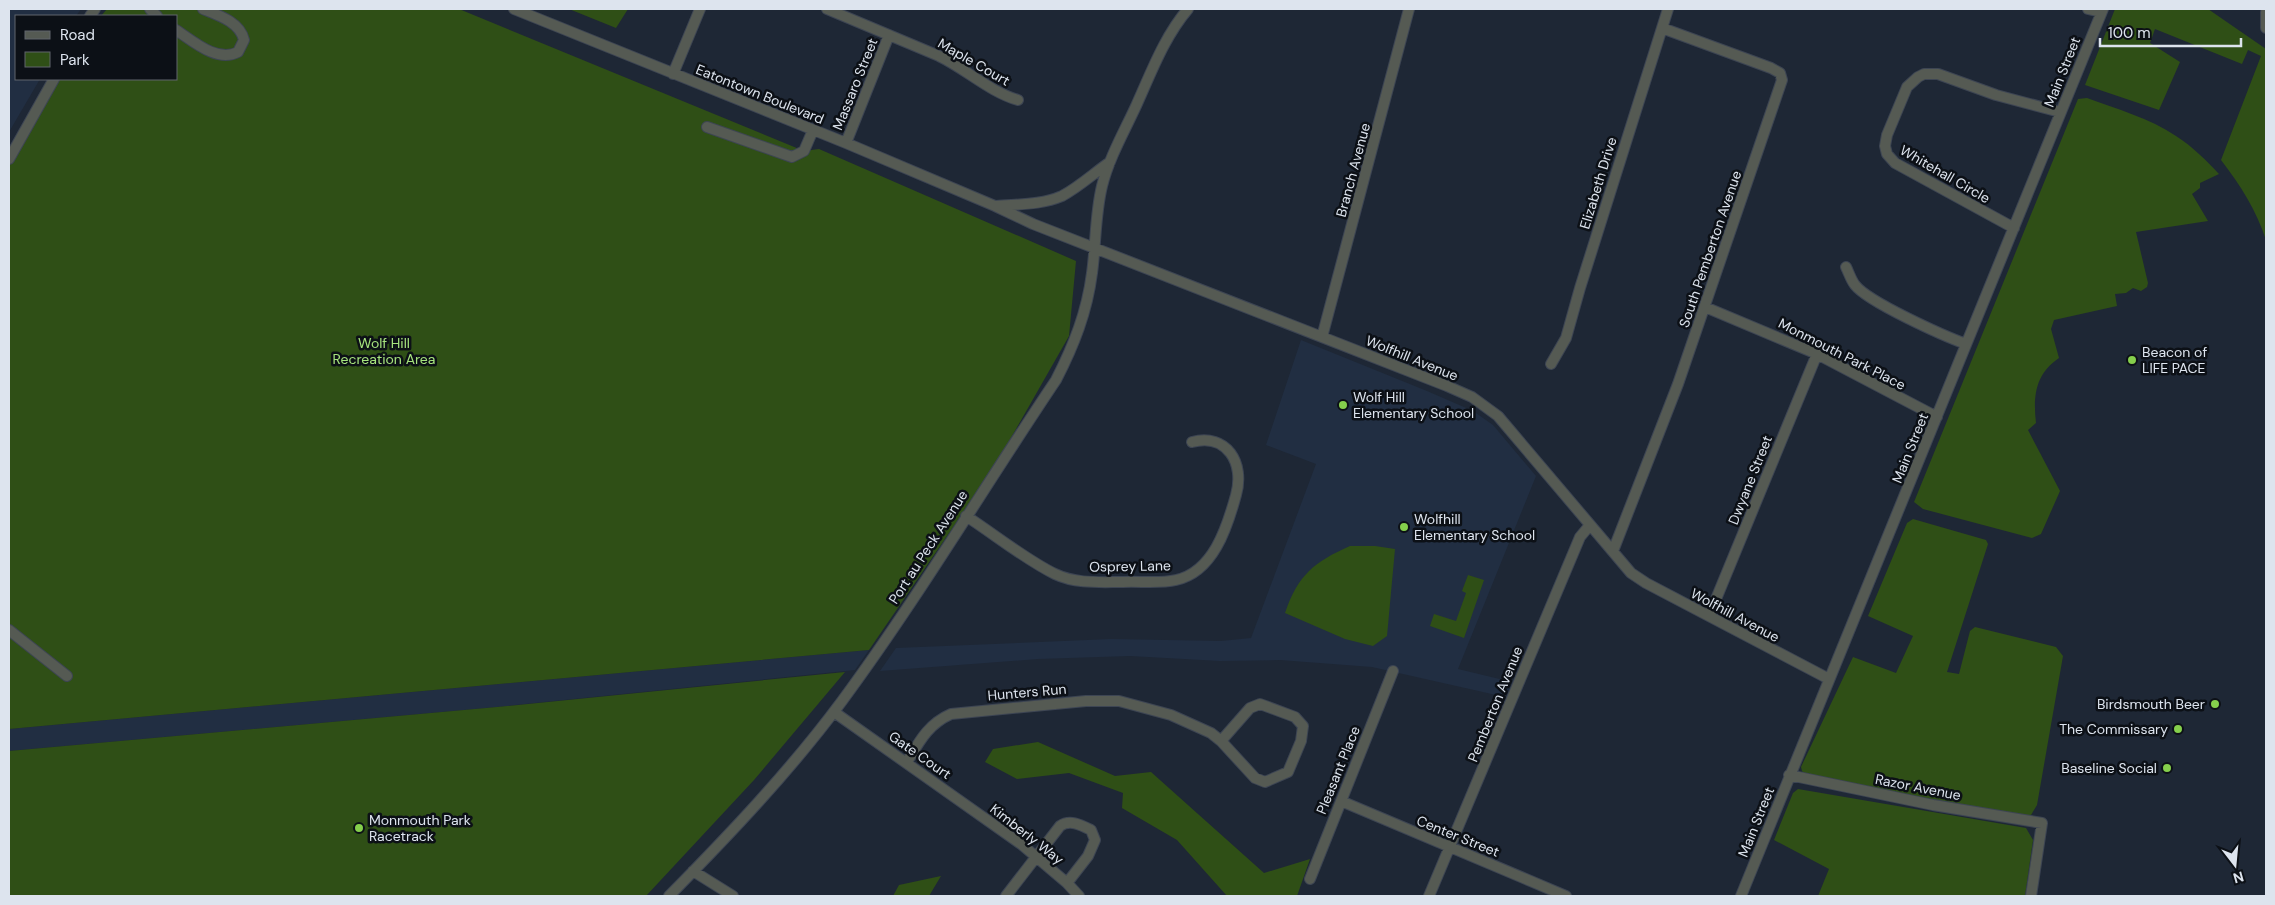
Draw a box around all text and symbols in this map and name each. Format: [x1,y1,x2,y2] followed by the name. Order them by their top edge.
[15,15,178,80] legend
[2100,15,2241,47] scale bar
[2108,23,2151,43] text: 100 m
[60,25,95,45] text: Road
[935,34,1013,90] street label: Maple Court
[2040,34,2084,110] street label: Main Street
[828,35,882,133] street label: Massaro Street
[60,50,90,70] text: Park
[693,60,827,128] street label: Eatontown Boulevard
[1332,121,1374,219] street label: Branch Avenue
[1575,135,1621,231] street label: Elizabeth Drive
[1897,141,1993,207] street label: Whitehall Circle
[1675,168,1745,330] street label: South Pemberton Avenue
[1775,314,1909,394] street label: Monmouth Park Place
[1363,331,1461,385] street label: Wolfhill Avenue
[333,334,435,368] park label: Wolf Hill Recreation Area
[2142,343,2207,377] place label: Beacon of LIFE PACE
[2126,354,2138,366] marker: Beacon of LIFE PACE
[1353,388,1474,422] place label: Wolf Hill Elementary School
[1337,399,1349,411] marker: Wolf Hill Elementary School
[1888,410,1932,486] street label: Main Street
[1724,433,1776,527] street label: Dwyane Street
[885,487,971,607] street label: Port au Peck Avenue
[1414,510,1535,544] place label: Wolfhill Elementary School
[1398,521,1410,533] marker: Wolfhill Elementary School
[1089,556,1171,576] street label: Osprey Lane
[1688,584,1783,646] street label: Wolfhill Avenue
[1464,644,1526,764] street label: Pemberton Avenue
[987,680,1067,704] street label: Hunters Run
[2097,695,2205,713] place label: Birdsmouth Beer
[2209,698,2221,710] marker: Birdsmouth Beer
[2059,720,2168,738] place label: The Commissary
[1312,723,1364,817] street label: Pleasant Place
[2172,723,2184,735] marker: The Commissary
[885,727,955,783] street label: Gate Court
[2061,759,2157,777] place label: Baseline Social
[2161,762,2173,774] marker: Baseline Social
[1874,770,1962,804] street label: Razor Avenue
[1734,784,1778,860] street label: Main Street
[987,800,1068,868] street label: Kimberly Way
[369,811,471,845] place label: Monmouth Park Racetrack
[1414,811,1502,861] street label: Center Street
[353,822,365,834] marker: Monmouth Park Racetrack
[2210,840,2260,890] north arrow
[2231,867,2246,888] text: N

